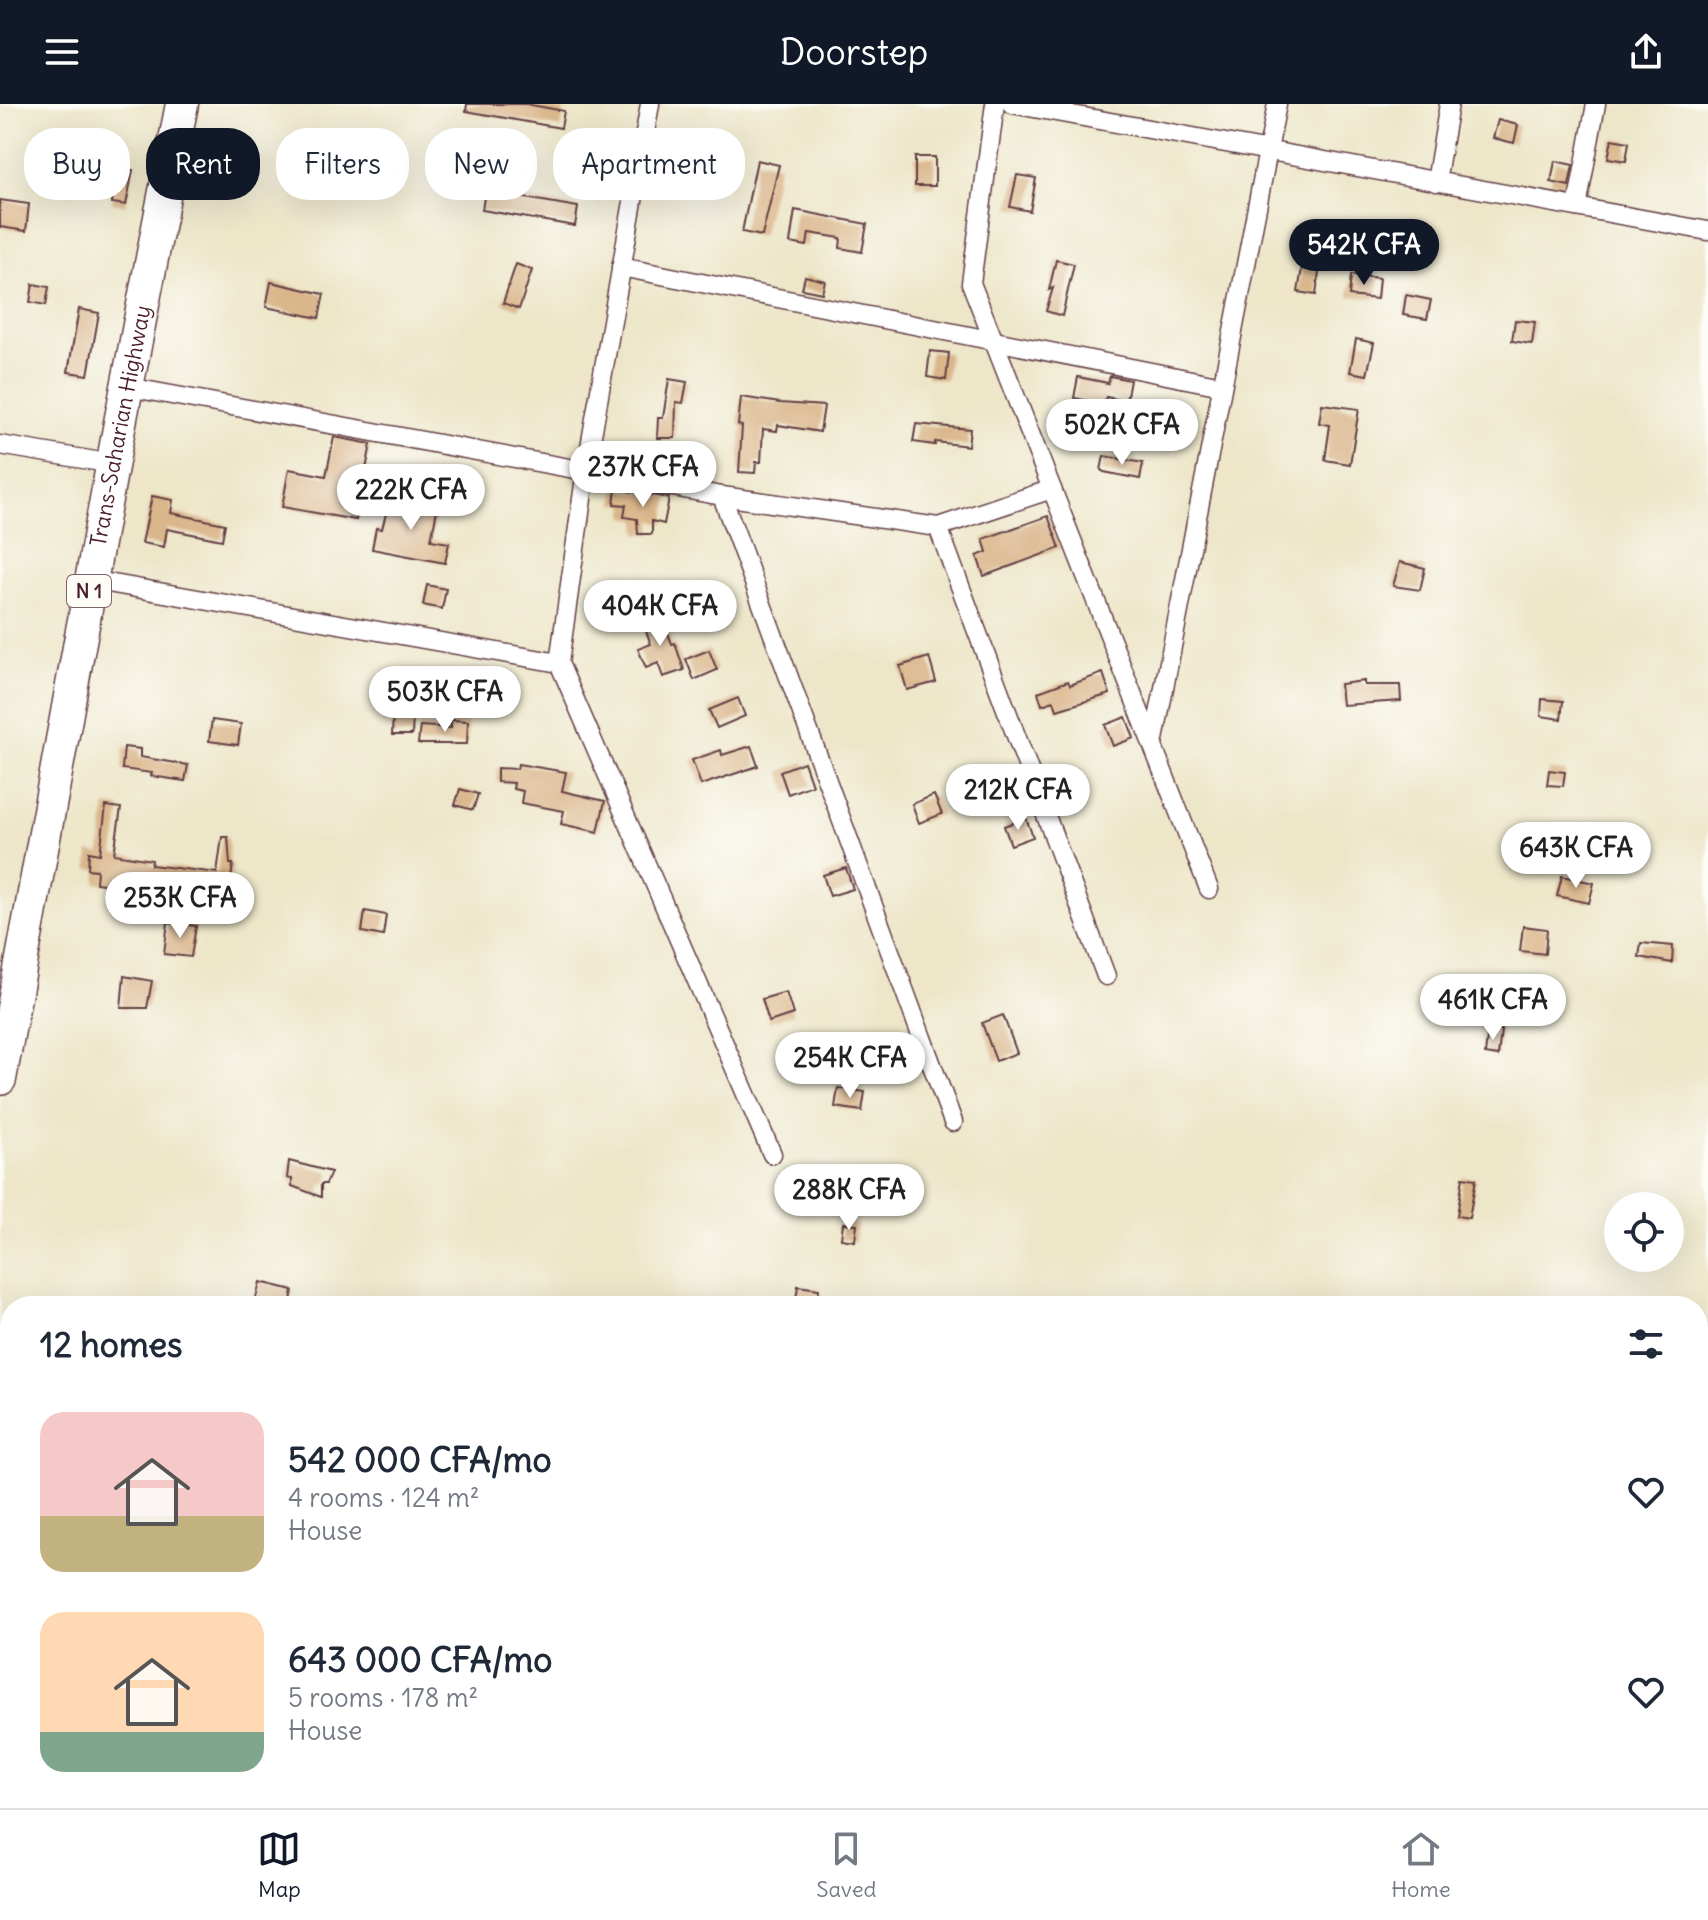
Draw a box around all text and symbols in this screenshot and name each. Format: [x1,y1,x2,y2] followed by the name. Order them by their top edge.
[40,30,84,74] icon: menu
[780,30,928,75] text: Doorstep
[1624,30,1668,74] icon: share
[24,128,130,200] chip: Buy
[146,128,260,200] chip: Rent
[276,128,409,200] chip: Filters
[425,128,537,200] chip: New
[553,128,745,200] chip: Apartment
[1281,219,1447,287] pin: 542K CFA
[1307,228,1421,261] text: 542K CFA
[84,303,157,549] street label: Trans-Saharian Highway
[1039,399,1205,467] pin: 502K CFA
[1064,408,1180,441] text: 502K CFA
[560,441,726,509] pin: 237K CFA
[587,450,699,483] text: 237K CFA
[328,464,494,532] pin: 222K CFA
[355,473,467,506] text: 222K CFA
[67,575,111,607] road number: N 1
[577,580,743,648] pin: 404K CFA
[602,589,718,622] text: 404K CFA
[362,666,528,734] pin: 503K CFA
[387,675,503,708] text: 503K CFA
[935,764,1101,832] pin: 212K CFA
[964,773,1072,806] text: 212K CFA
[1493,822,1659,890] pin: 643K CFA
[1519,831,1633,864] text: 643K CFA
[97,872,263,940] pin: 253K CFA
[123,881,237,914] text: 253K CFA
[1410,974,1576,1042] pin: 461K CFA
[1438,983,1548,1016] text: 461K CFA
[767,1032,933,1100] pin: 254K CFA
[793,1041,907,1074] text: 254K CFA
[766,1164,932,1232] pin: 288K CFA
[792,1173,906,1206] text: 288K CFA
[1604,1192,1684,1272] map controls
[1604,1192,1684,1272] button: locate
[1624,1322,1668,1366] icon: filters
[40,1323,183,1366] text: 12 homes
[288,1438,552,1481] text: 542 000 CFA/mo
[104,1444,200,1540] icon: home
[1624,1470,1668,1514] icon: heart
[288,1481,480,1514] text: 4 rooms · 124 m²
[288,1514,362,1547] text: House
[288,1638,552,1681] text: 643 000 CFA/mo
[104,1644,200,1740] icon: home
[1624,1670,1668,1714] icon: heart
[288,1681,478,1714] text: 5 rooms · 178 m²
[288,1714,362,1747] text: House
[257,1827,301,1903] tab: Map
[816,1827,876,1903] tab: Saved
[1391,1827,1451,1903] tab: Home

